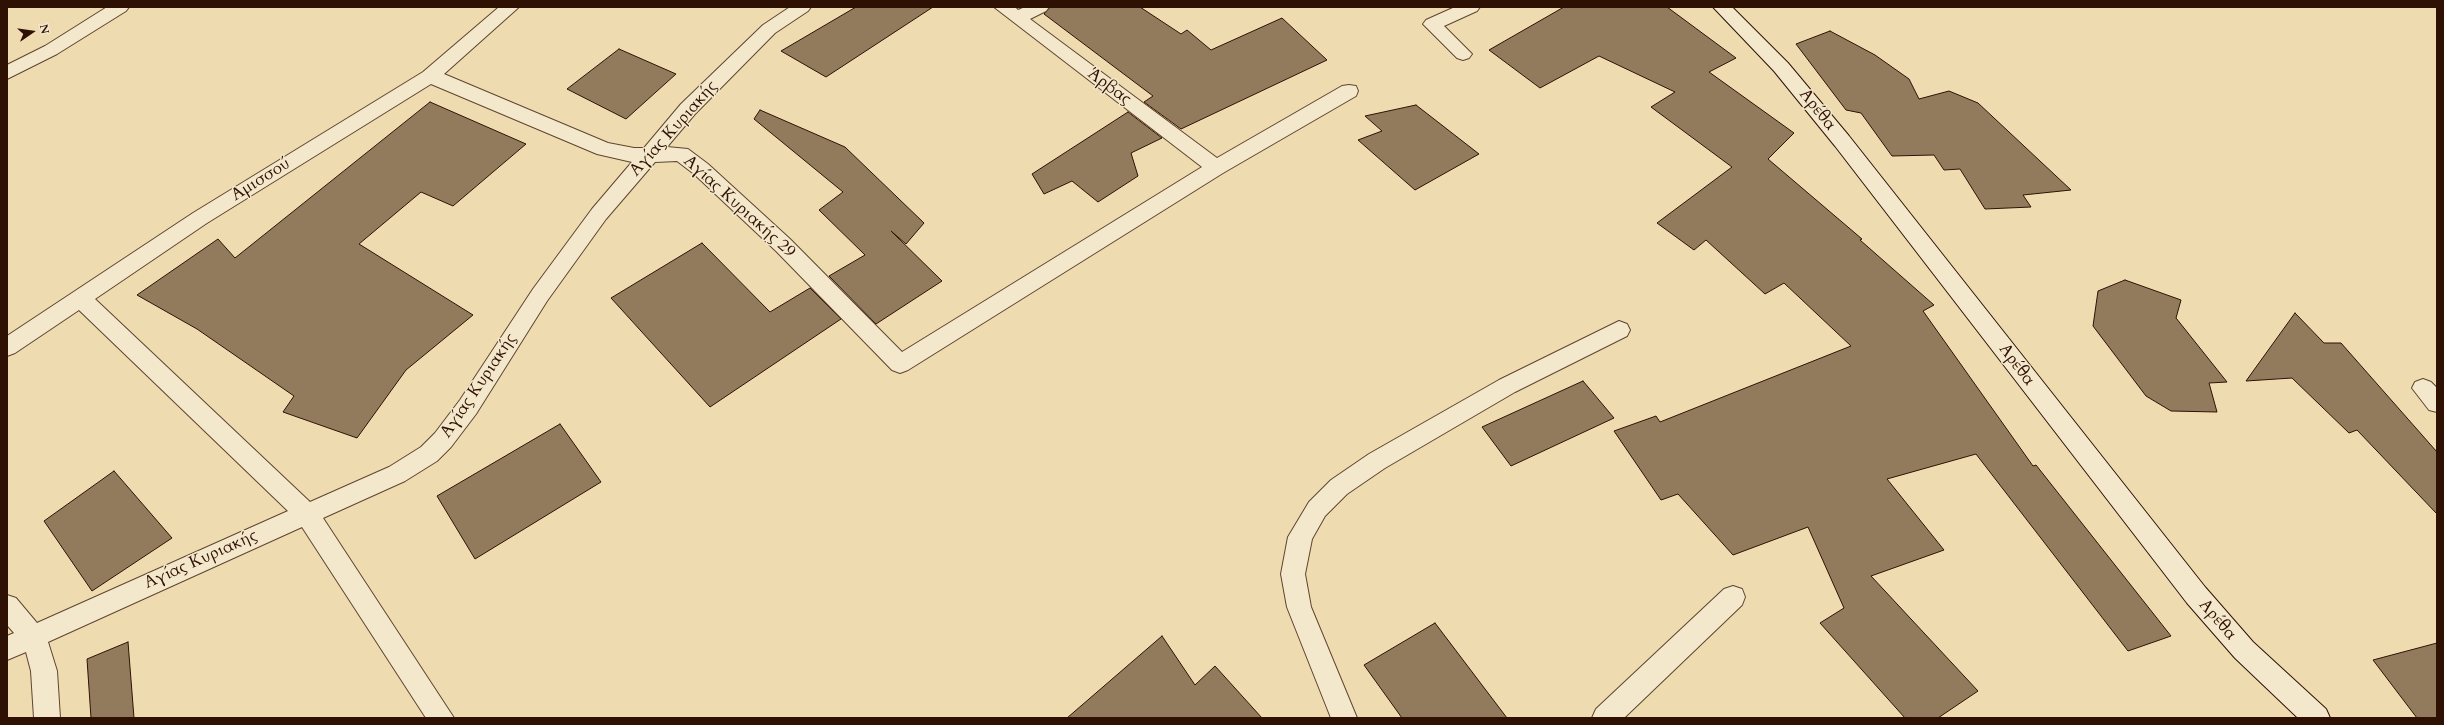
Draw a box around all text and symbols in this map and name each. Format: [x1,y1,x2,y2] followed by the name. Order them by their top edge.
[12,12,52,52] north arrow
[36,23,53,36] text: N
[1083,64,1135,110] street label: Άρβας
[626,77,722,181] street label: Αγίας Κυριακής
[1794,85,1840,135] street label: Αρέθα
[679,151,799,263] street label: Αγίας Κυριακής 29
[228,154,294,206] street label: Αμισσού
[437,330,521,442] street label: Αγίας Κυριακής
[1994,340,2038,390] street label: Αρέθα
[141,526,261,594] street label: Αγίας Κυριακής
[2194,595,2240,645] street label: Αρέθα

